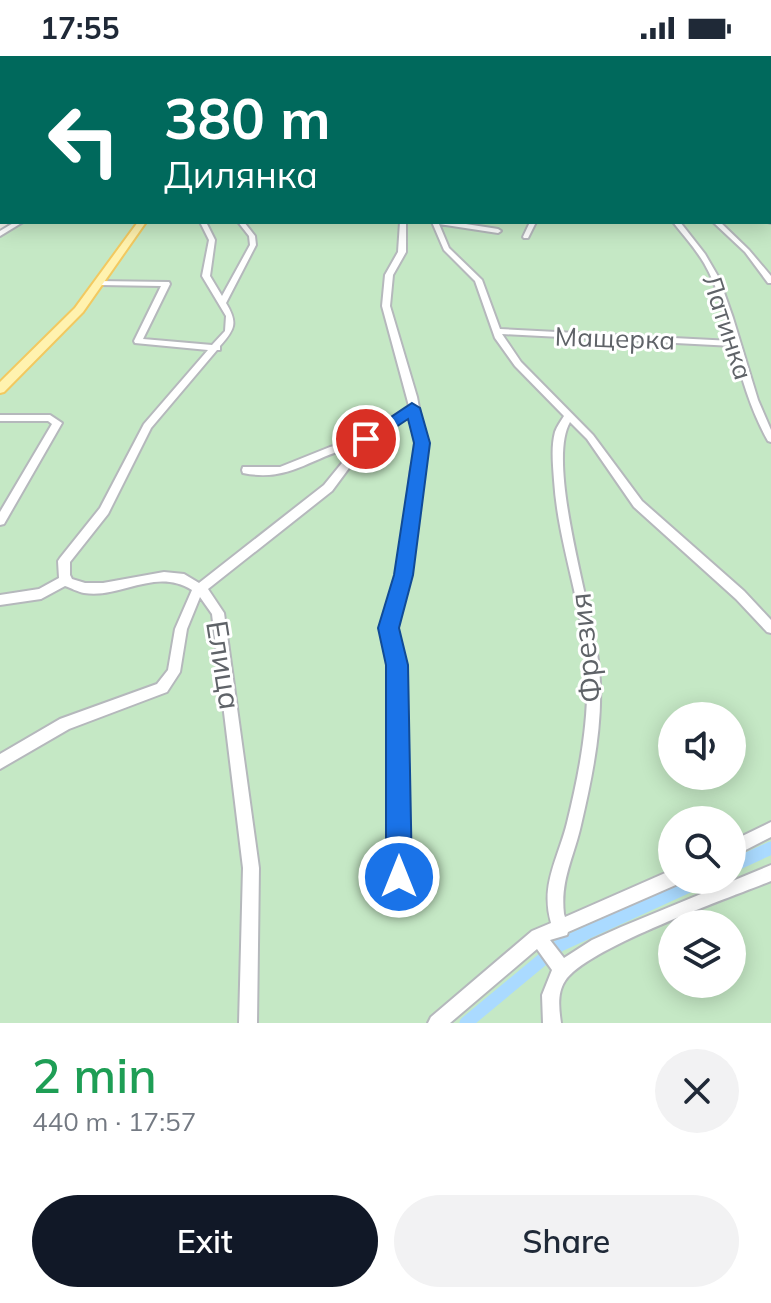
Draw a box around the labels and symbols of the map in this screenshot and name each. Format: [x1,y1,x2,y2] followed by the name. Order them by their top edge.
[696,270,760,384] street label: Латинка
[554,319,676,357] street label: Мащерка
[332,405,400,473] pin
[560,591,610,705] street label: Фрезия
[198,618,250,712] street label: Елица
[357,835,441,919] position arrow

